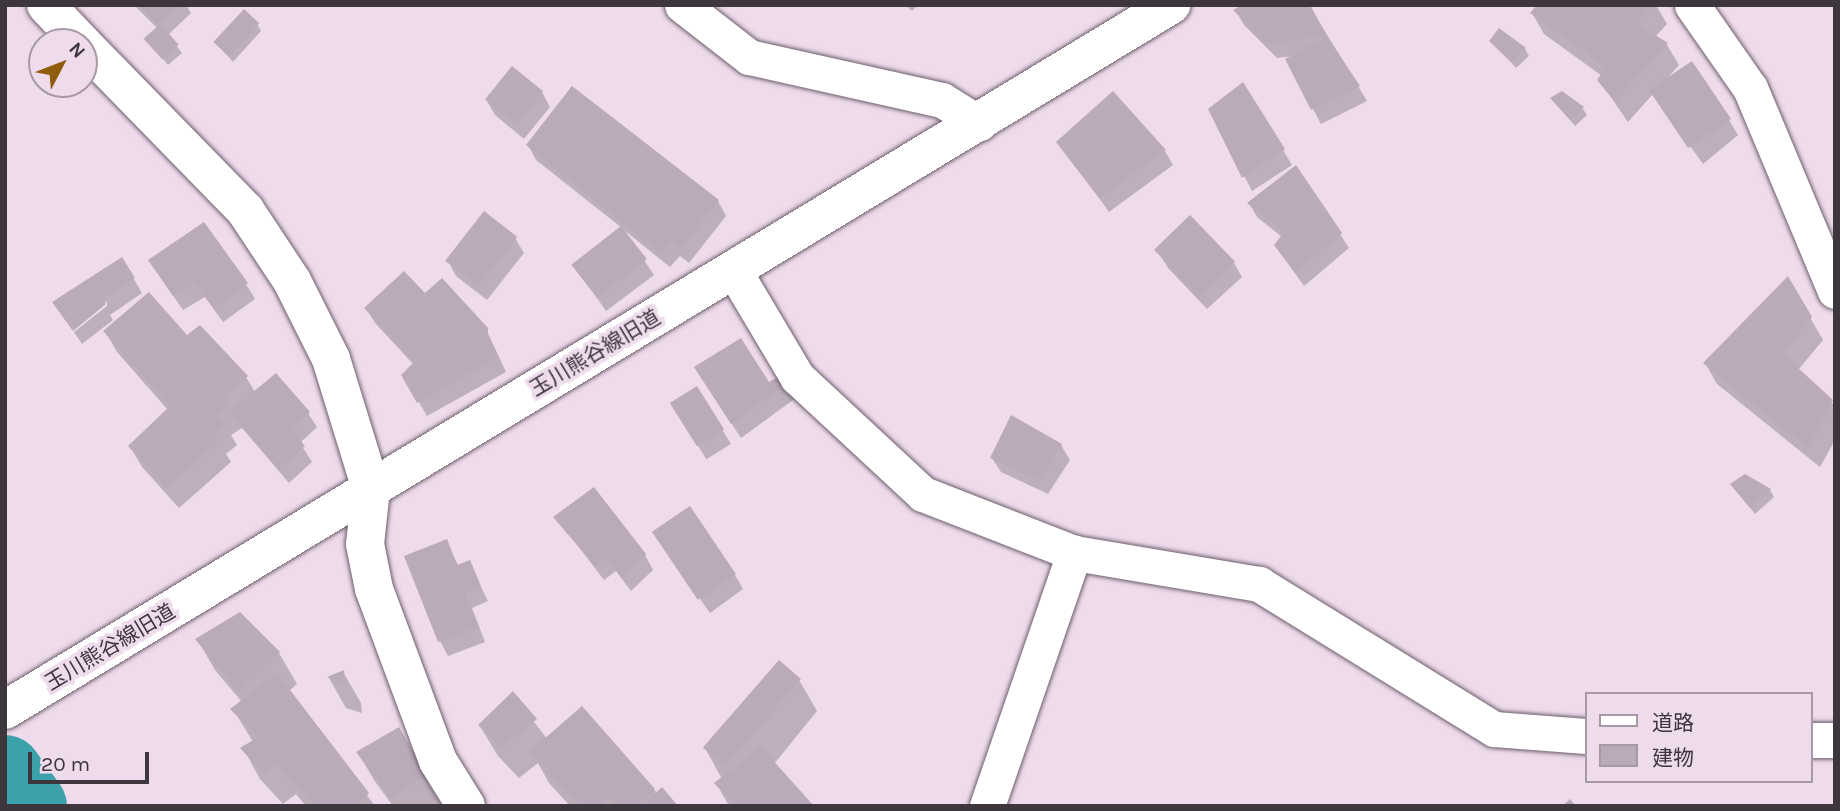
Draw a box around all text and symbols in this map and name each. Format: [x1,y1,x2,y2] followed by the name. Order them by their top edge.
[28,28,98,98] north arrow
[64,38,90,63] text: N
[526,304,664,402] street label: 玉川熊谷線旧道
[41,598,179,696] street label: 玉川熊谷線旧道
[1584,692,1812,783] legend
[1652,711,1694,735] text: 道路
[32,738,152,782] scale bar
[1652,746,1694,770] text: 建物
[41,752,90,776] text: 20 m

